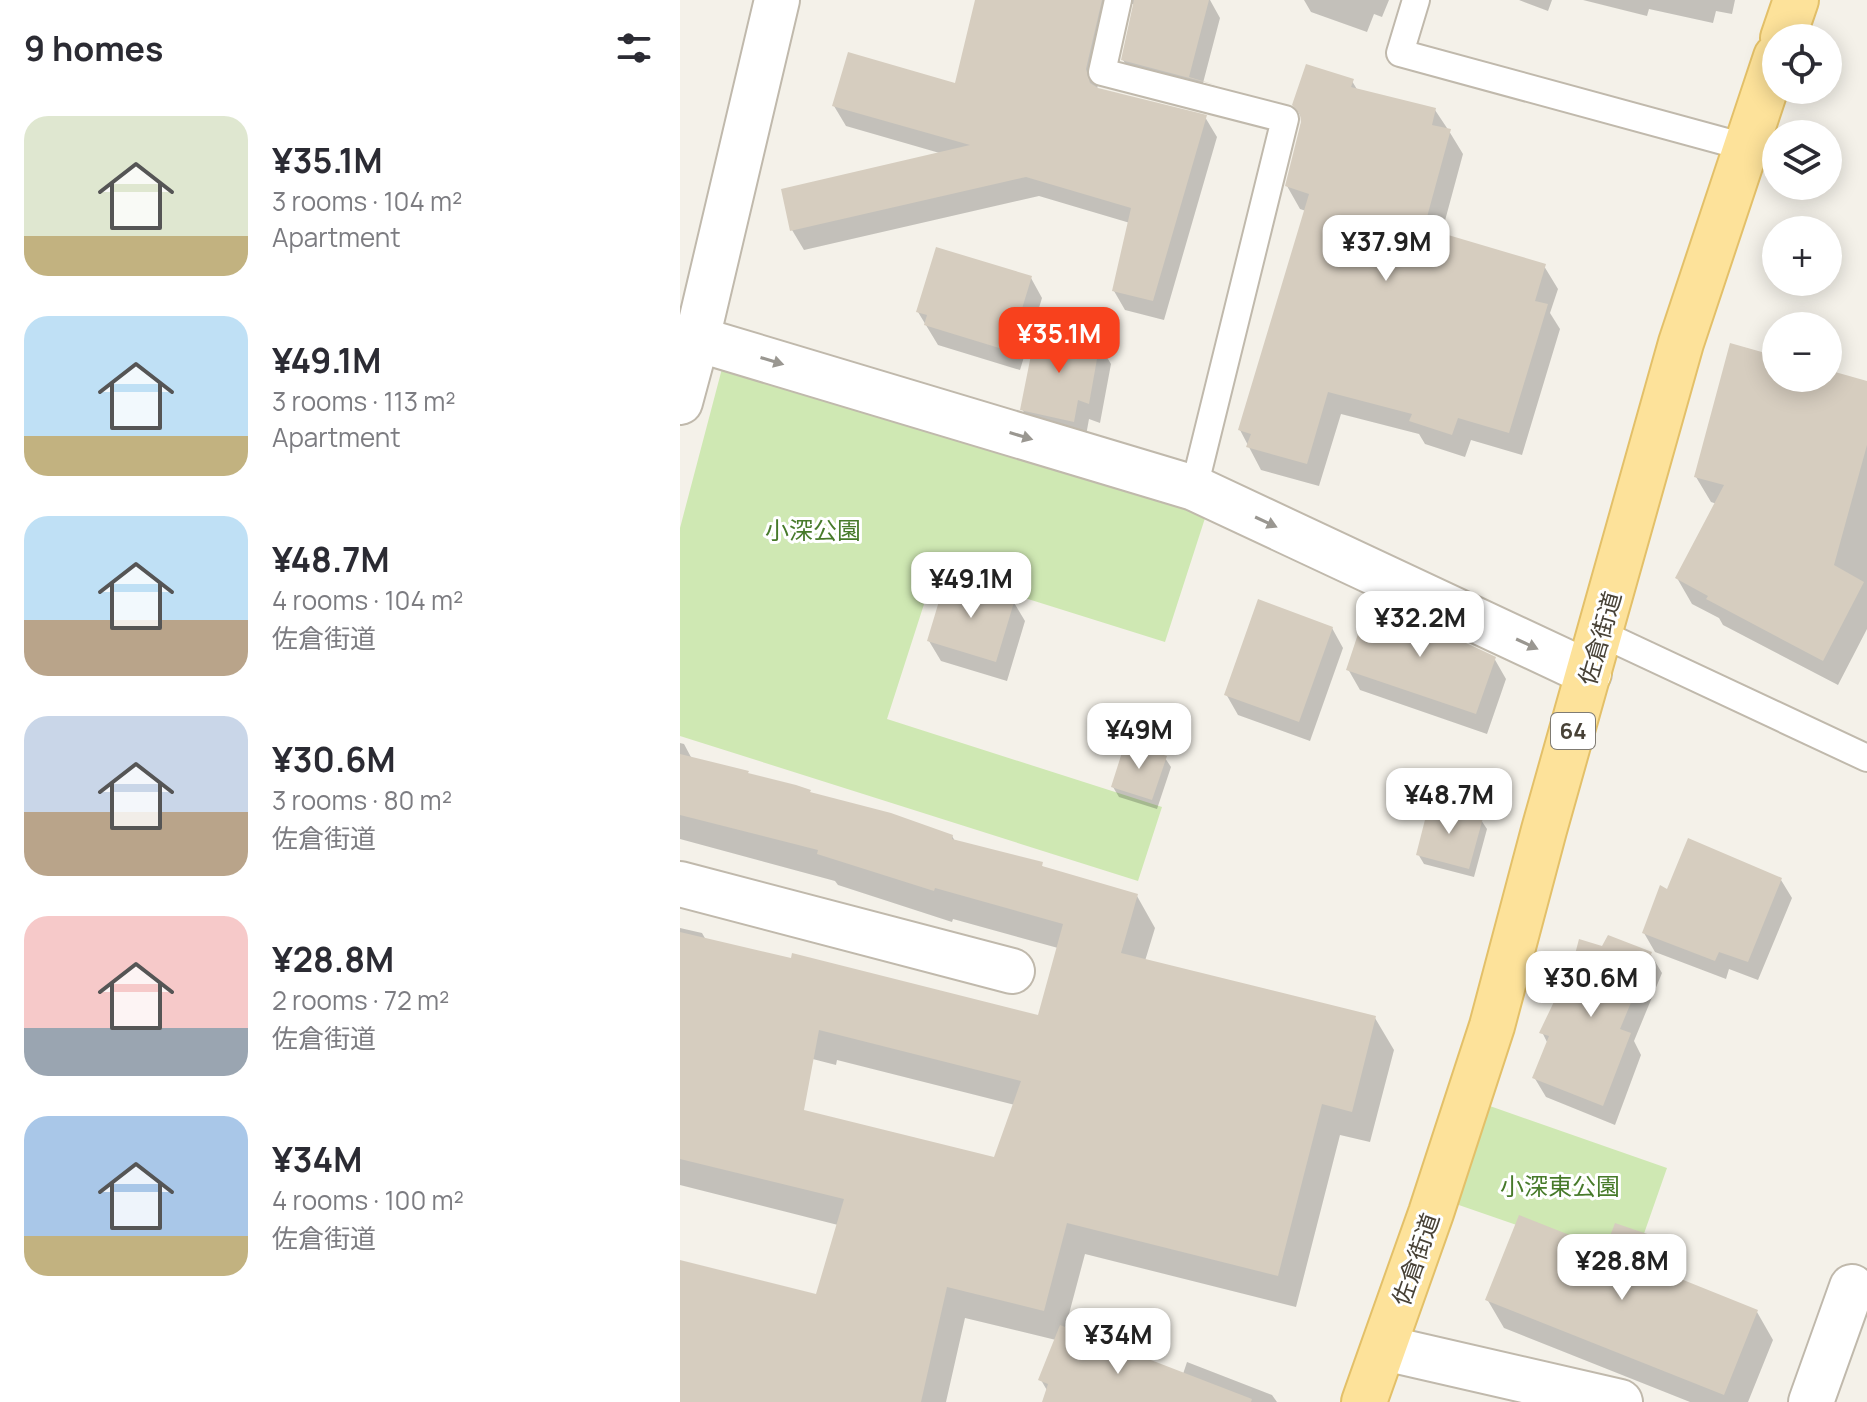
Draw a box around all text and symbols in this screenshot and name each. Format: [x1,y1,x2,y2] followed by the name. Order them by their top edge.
[1762,24,1842,392] map controls
[1762,24,1842,104] button: locate
[24,25,163,71] text: 9 homes
[612,26,656,70] icon: filters
[1762,120,1842,200] button: layers
[272,137,383,183] text: ¥35.1M
[88,148,184,244] icon: home
[272,183,462,219] text: 3 rooms · 104 m²
[1321,215,1451,283] pin: ¥37.9M
[1762,216,1842,296] button: +
[272,219,401,255] text: Apartment
[1341,223,1431,259] text: ¥37.9M
[994,307,1124,375] pin: ¥35.1M
[1762,312,1842,392] button: −
[1017,315,1101,351] text: ¥35.1M
[272,337,381,383] text: ¥49.1M
[88,348,184,444] icon: home
[760,355,784,368] one-way arrow
[272,383,456,419] text: 3 rooms · 113 m²
[272,419,401,455] text: Apartment
[1009,430,1033,443] one-way arrow
[765,513,861,546] park label: 小深公園
[1254,515,1278,529] one-way arrow
[272,536,389,582] text: ¥48.7M
[88,548,184,644] icon: home
[906,552,1036,620] pin: ¥49.1M
[929,560,1013,596] text: ¥49.1M
[272,582,463,618] text: 4 rooms · 104 m²
[1570,587,1628,689] street label: 佐倉街道
[1355,591,1485,659] pin: ¥32.2M
[1374,599,1466,635] text: ¥32.2M
[272,620,376,656] text: 佐倉街道
[1515,637,1539,651] one-way arrow
[1092,703,1186,771] pin: ¥49M
[1105,711,1173,747] text: ¥49M
[1551,713,1595,749] road number: 64
[272,736,395,782] text: ¥30.6M
[88,748,184,844] icon: home
[1384,768,1514,836] pin: ¥48.7M
[1404,776,1494,812] text: ¥48.7M
[272,782,452,818] text: 3 rooms · 80 m²
[272,820,376,856] text: 佐倉街道
[272,936,394,982] text: ¥28.8M
[88,948,184,1044] icon: home
[1526,951,1656,1019] pin: ¥30.6M
[1544,959,1638,995] text: ¥30.6M
[272,982,449,1018] text: 2 rooms · 72 m²
[272,1020,376,1056] text: 佐倉街道
[272,1136,362,1182] text: ¥34M
[88,1148,184,1244] icon: home
[1500,1169,1620,1202] park label: 小深東公園
[272,1182,464,1218] text: 4 rooms · 100 m²
[1384,1208,1446,1310] street label: 佐倉街道
[272,1220,376,1256] text: 佐倉街道
[1557,1234,1687,1302] pin: ¥28.8M
[1575,1242,1669,1278] text: ¥28.8M
[1071,1308,1165,1376] pin: ¥34M
[1083,1316,1153,1352] text: ¥34M

